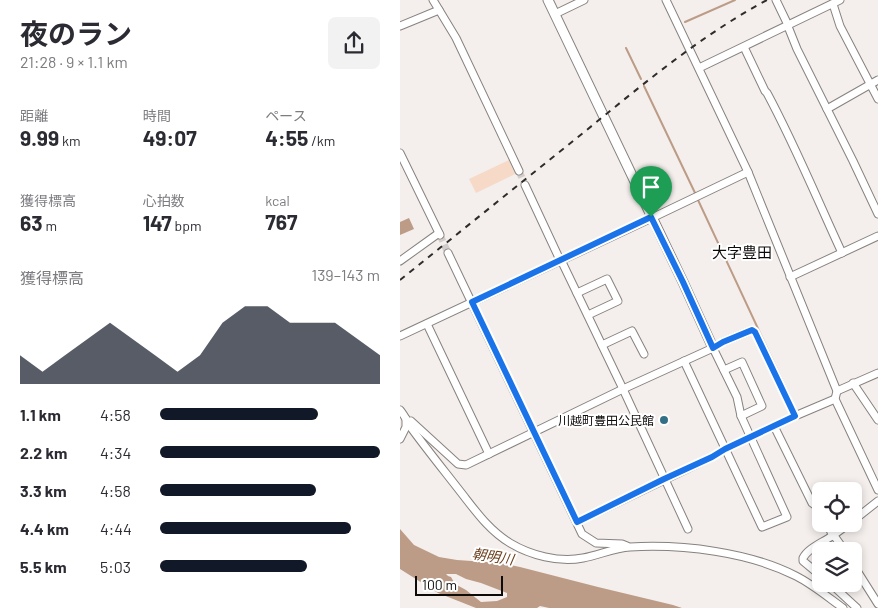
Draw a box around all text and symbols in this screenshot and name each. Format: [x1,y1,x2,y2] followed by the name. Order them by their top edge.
[20,16,132,50] text: 夜のラン
[328,17,380,69] button: share
[20,52,128,71] text: 21:28 · 9 × 1.1 km
[20,107,48,124] text: 距離
[143,107,171,124] text: 時間
[265,107,307,124] text: ペース
[20,125,59,150] text: 9.99
[143,125,197,150] text: 49:07
[265,125,308,150] text: 4:55
[59,132,81,149] text: km
[308,132,335,149] text: /km
[630,166,672,217] pin
[637,173,665,201] icon: arrive
[20,192,76,209] text: 獲得標高
[143,192,185,209] text: 心拍数
[265,192,290,209] text: kcal
[265,209,297,234] text: 767
[20,210,43,235] text: 63
[143,210,172,235] text: 147
[43,217,57,234] text: m
[172,217,201,234] text: bpm
[712,243,772,261] district label: 大字豊田
[312,265,380,284] text: 139–143 m
[20,268,84,287] text: 獲得標高
[20,405,61,424] text: 1.1 km
[100,405,131,424] text: 4:58
[558,413,654,427] place label: 川越町豊田公民館
[658,414,670,426] marker: 川越町豊田公民館
[20,443,67,462] text: 2.2 km
[100,443,131,462] text: 4:34
[20,481,67,500] text: 3.3 km
[100,481,131,500] text: 4:58
[812,482,862,592] map controls
[812,482,862,532] button: locate
[20,519,69,538] text: 4.4 km
[100,519,132,538] text: 4:44
[812,542,862,592] button: layers
[471,544,517,568] water label: 朝明川
[20,557,67,576] text: 5.5 km
[100,557,131,576] text: 5:03
[415,573,502,596] scale bar
[422,576,457,593] text: 100 m

